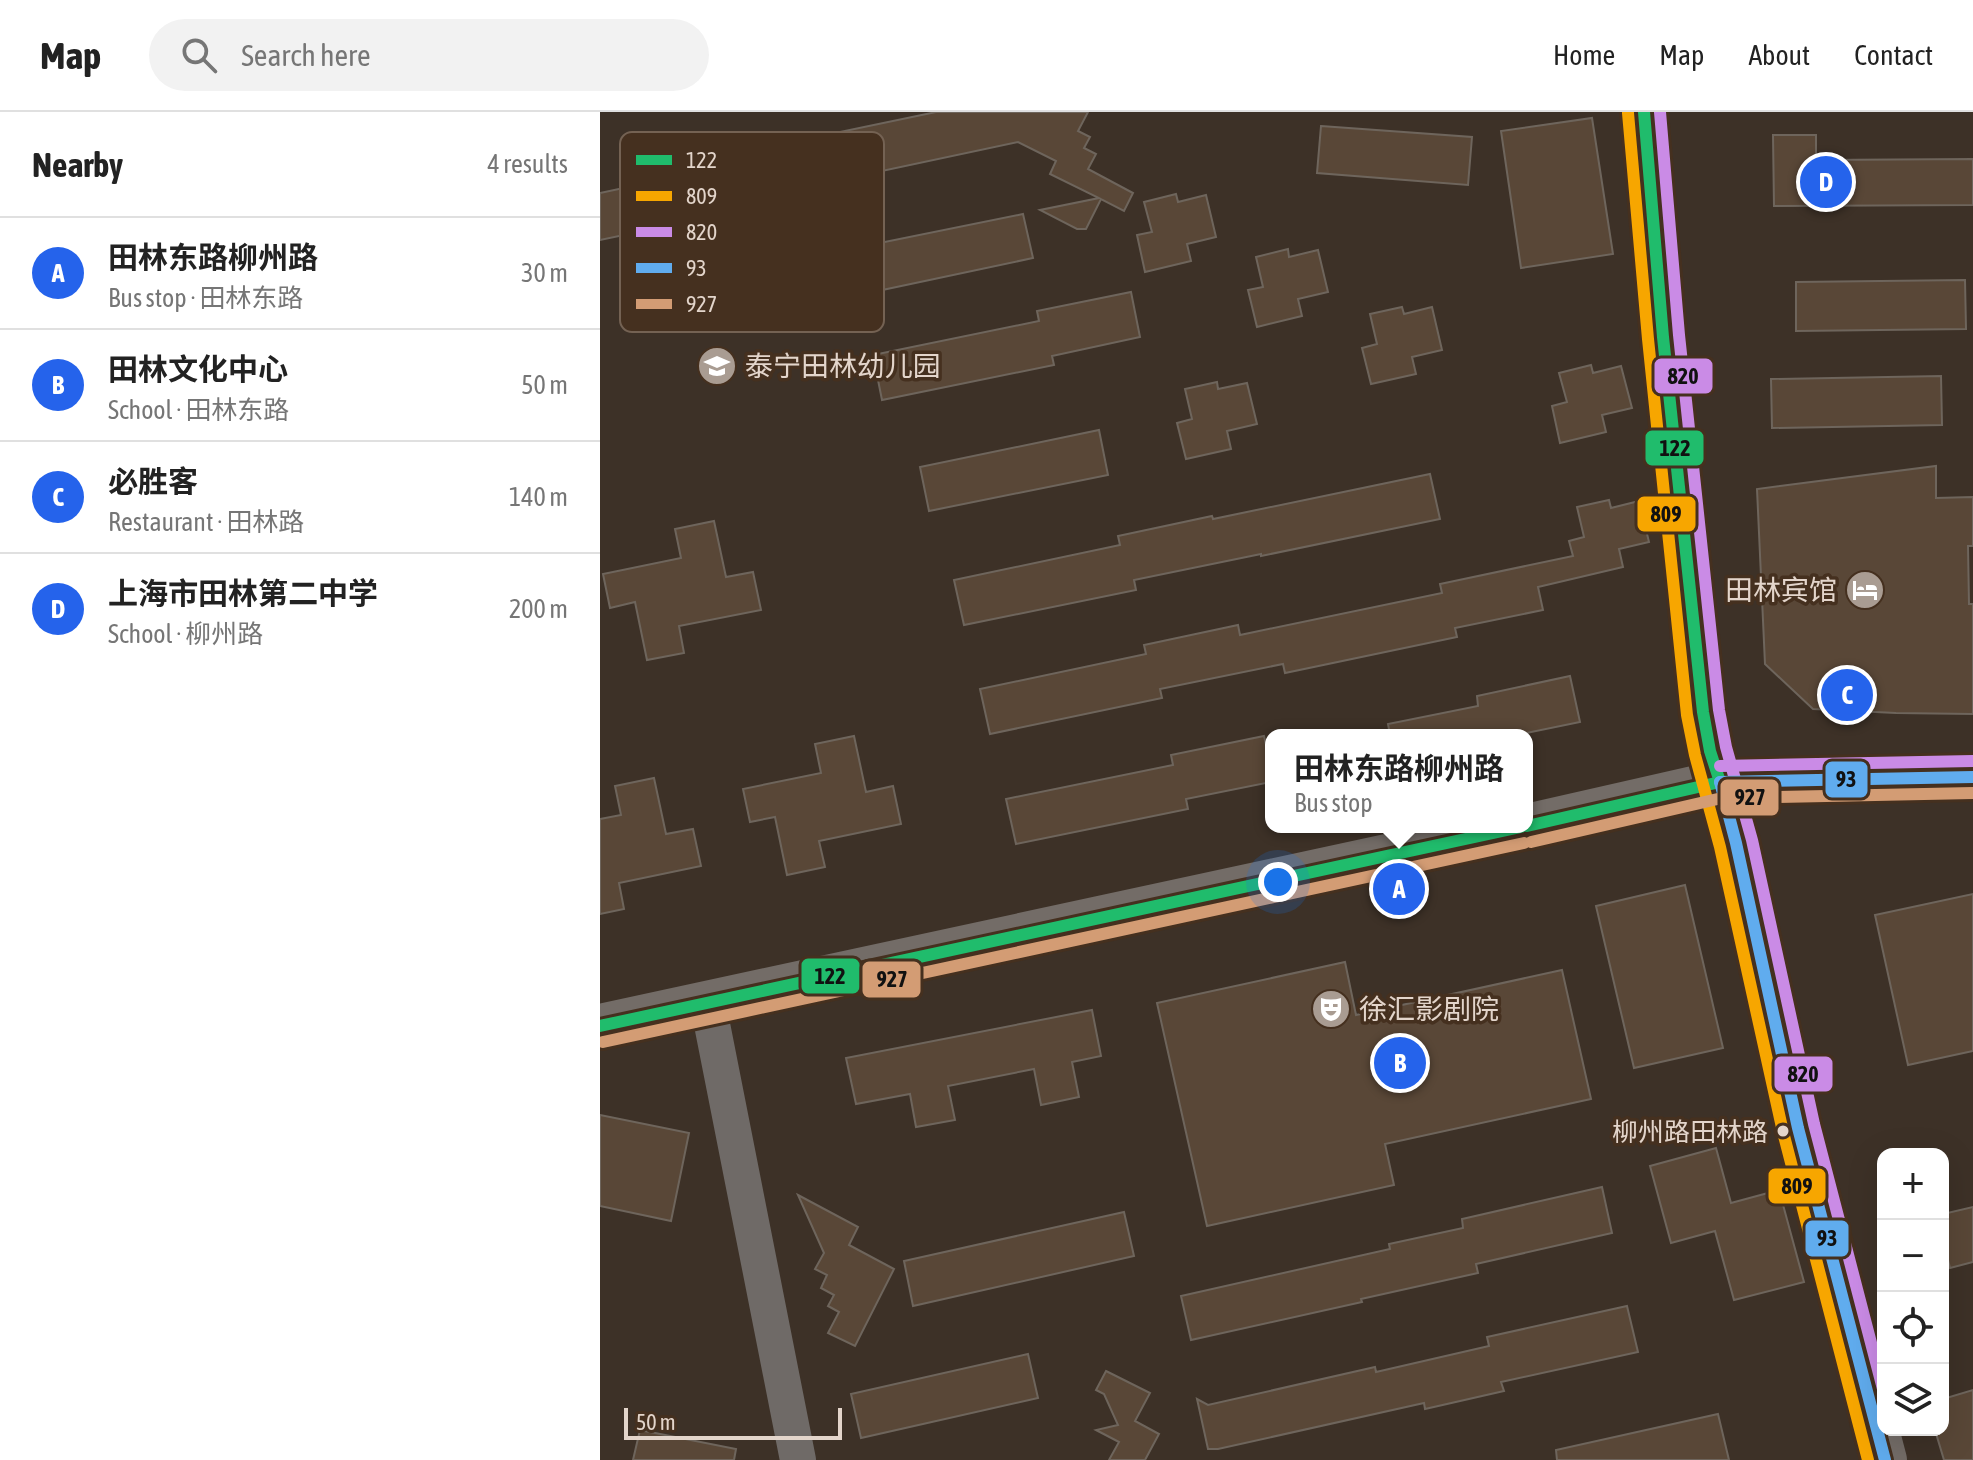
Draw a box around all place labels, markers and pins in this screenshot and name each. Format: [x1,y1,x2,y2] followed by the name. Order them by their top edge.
[1800,152,1852,212] pin: D
[696,345,738,387] school or university icon: 泰宁田林幼儿园
[745,350,941,382] place label: 泰宁田林幼儿园
[1844,569,1886,611] hotel icon: 田林宾馆
[1725,574,1837,606] place label: 田林宾馆
[1821,665,1873,725] pin: C
[1373,859,1425,919] pin: A
[1310,988,1352,1030] theatre icon: 徐汇影剧院
[1359,993,1499,1025] place label: 徐汇影剧院
[1374,1033,1426,1093] pin: B
[1612,1117,1768,1147] place label: 柳州路田林路
[1775,1123,1791,1139] marker: 柳州路田林路

